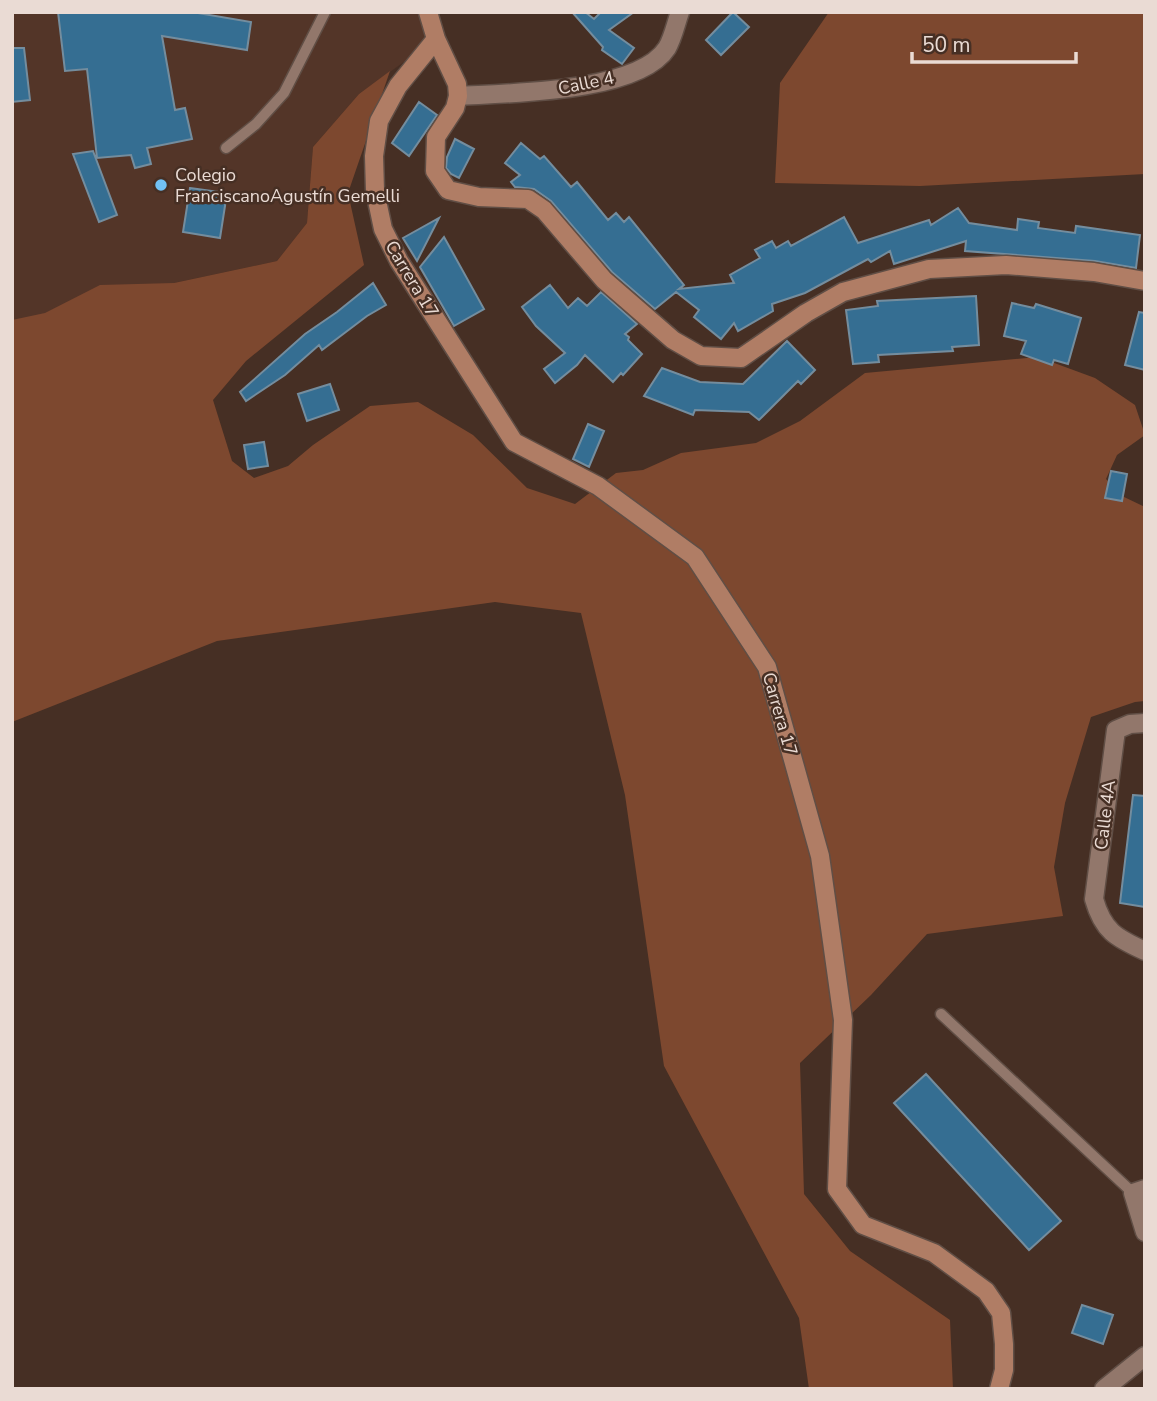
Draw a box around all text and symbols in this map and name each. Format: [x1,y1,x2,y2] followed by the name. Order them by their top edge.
[912,21,1076,65] scale bar
[922,31,971,59] text: 50 m
[556,65,617,101] street label: Calle 4
[175,163,400,208] place label: Colegio FranciscanoAgustín Gemelli
[153,177,169,193] marker: Colegio FranciscanoAgustín Gemelli
[380,236,444,322] street label: Carrera 17
[757,669,803,759] street label: Carrera 17
[1089,779,1121,851] street label: Calle 4A

